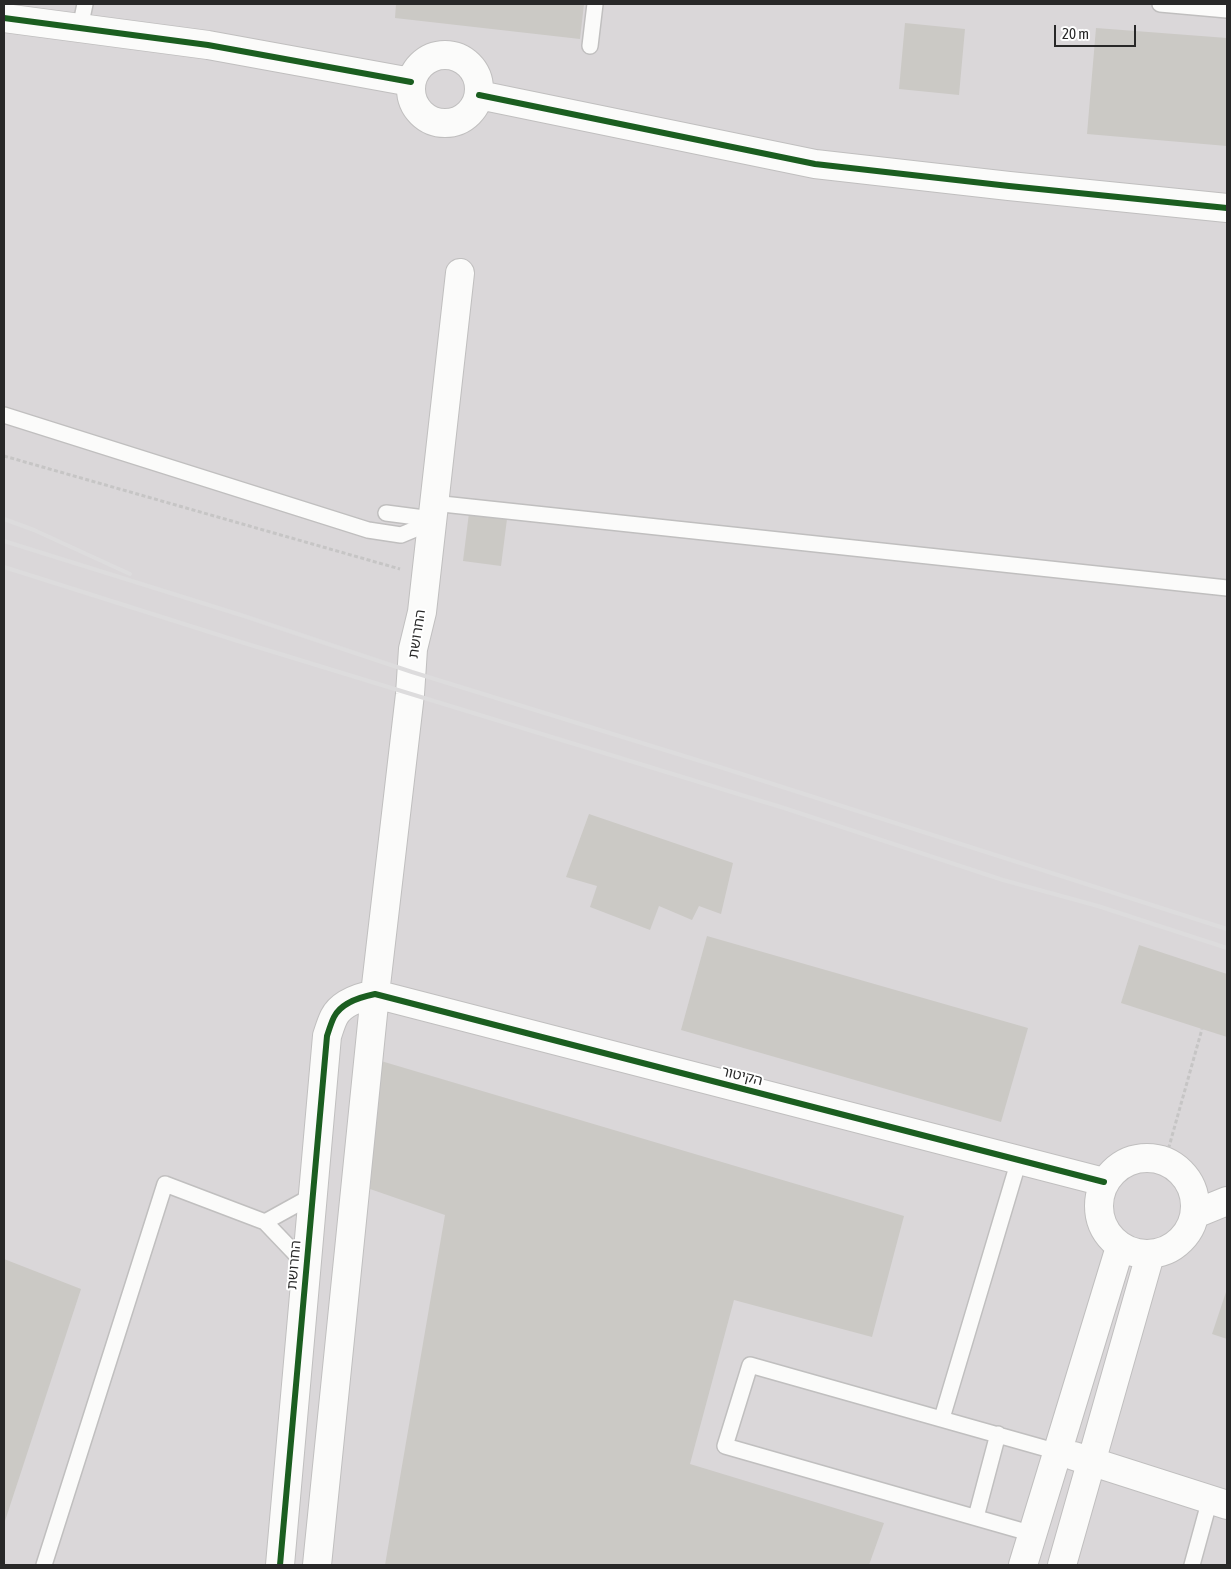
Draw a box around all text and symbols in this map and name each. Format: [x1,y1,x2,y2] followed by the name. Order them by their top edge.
[1056,15,1138,47] scale bar
[1062,25,1089,42] text: 20 m
[405,608,429,660] street label: החרושת
[720,1063,764,1089] street label: הקיטור
[283,1240,305,1290] street label: החרושת

